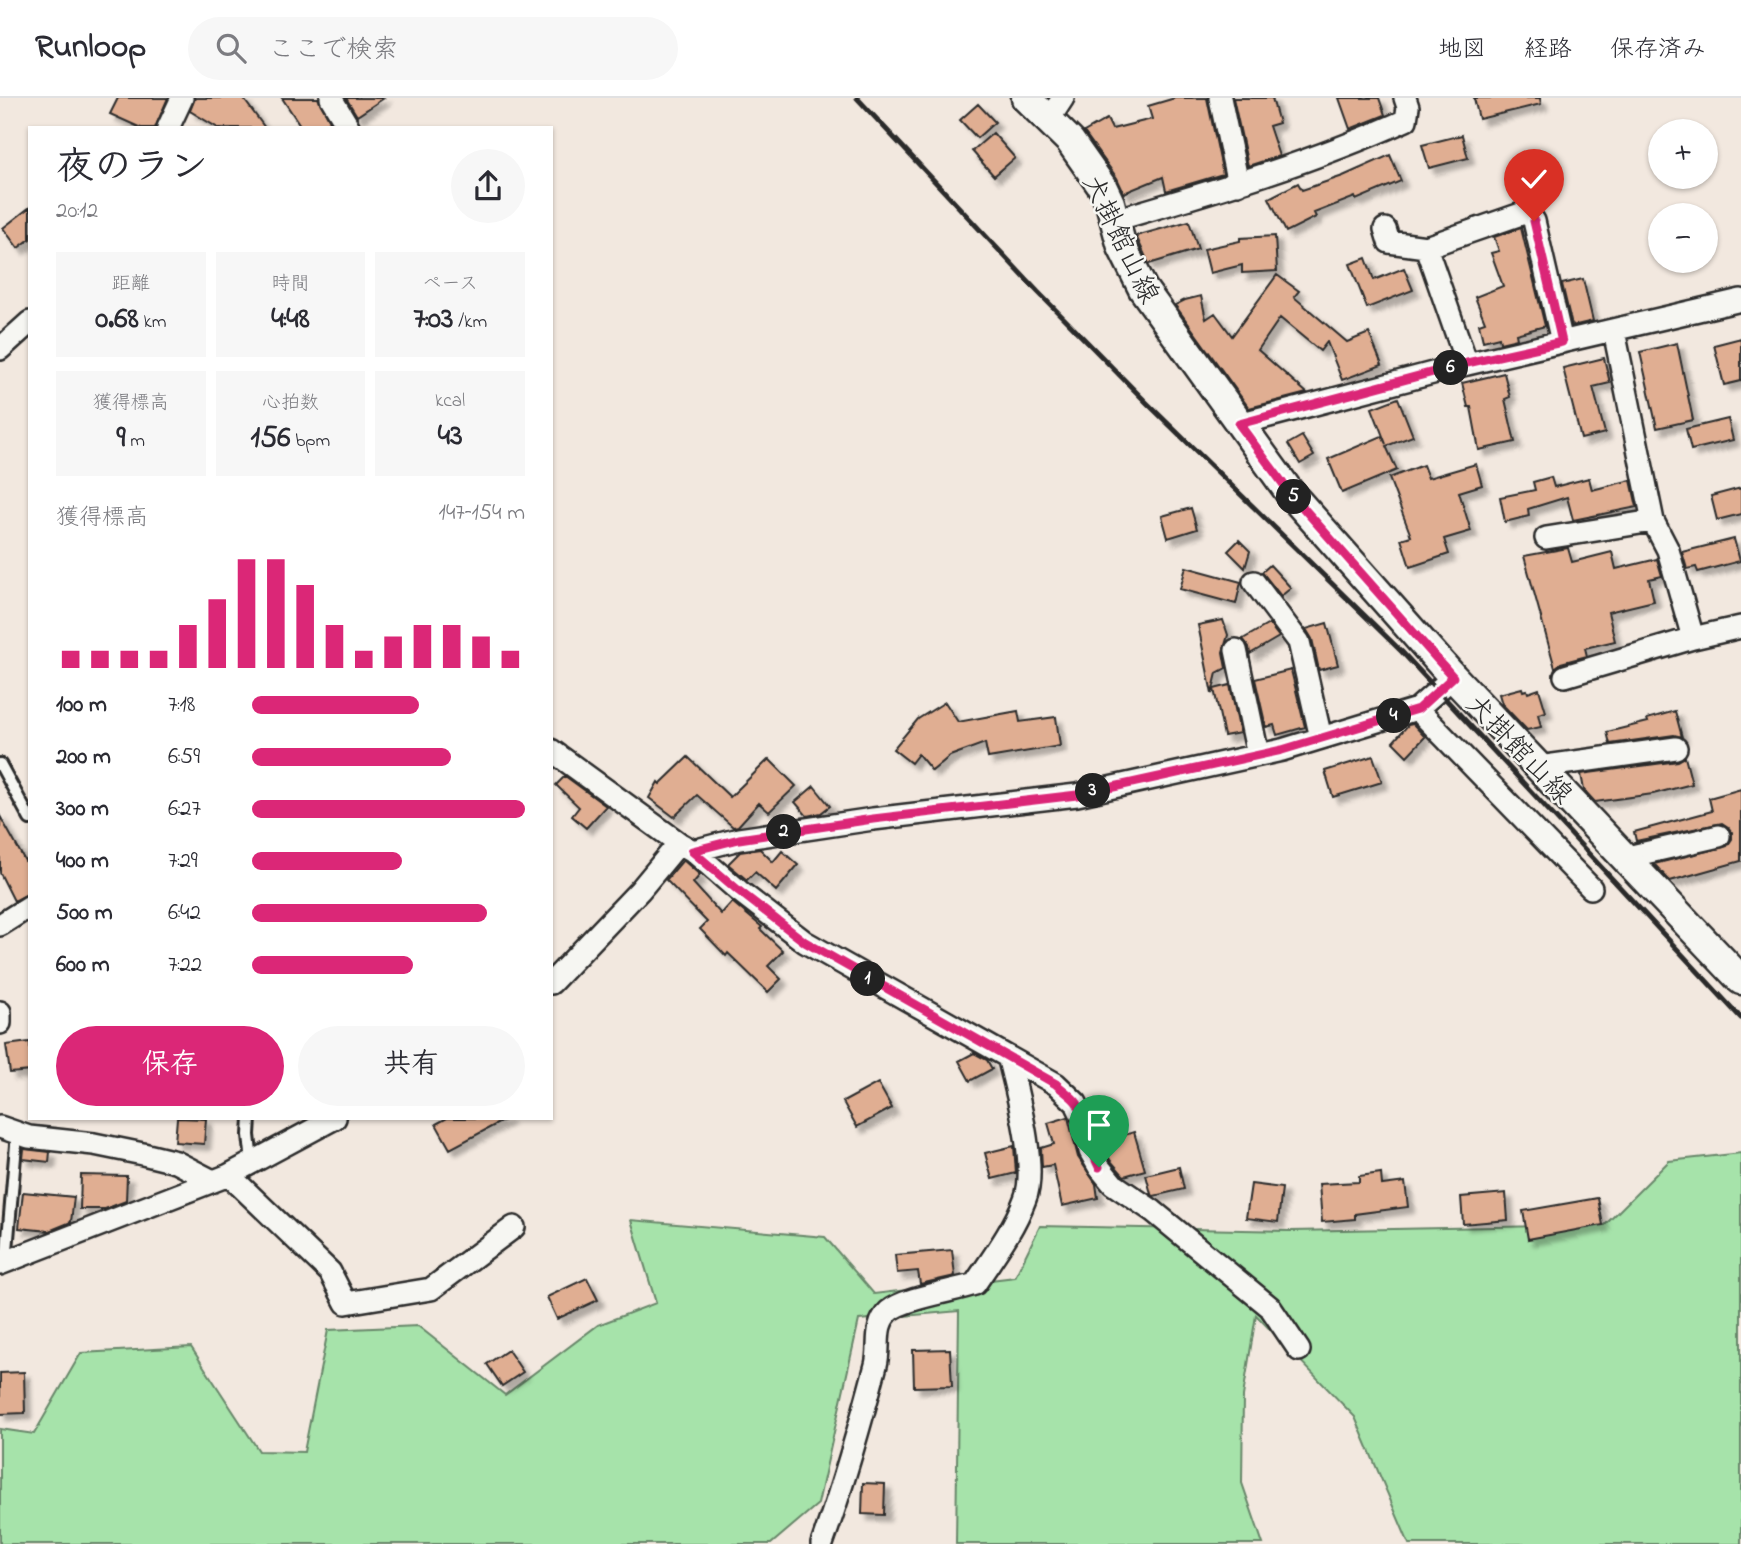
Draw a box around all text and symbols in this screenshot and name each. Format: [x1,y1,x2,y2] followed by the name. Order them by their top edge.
[188,17,678,80] search box
[35,24,146,72] text: Runloop
[212,29,250,67] icon: search
[268,32,398,70] text: ここで検索
[1438,33,1486,68] text: 地図
[1524,33,1572,68] text: 経路
[1610,33,1706,68] text: 保存済み
[1648,119,1718,273] map controls
[1648,119,1718,189] button: +
[56,141,208,197] text: 夜のラン
[451,149,525,223] button: share
[1504,149,1564,221] pin
[1515,160,1553,198] icon: check
[1070,168,1168,311] street label: 犬掛館山線
[56,195,98,228] text: 20:12
[1648,203,1718,273] button: −
[112,271,150,298] text: 距離
[271,271,310,298] text: 時間
[422,271,478,298] text: ペース
[95,298,139,342] text: 0.68
[271,298,310,342] text: 4:48
[413,298,453,342] text: 7:03
[139,309,167,336] text: km
[453,309,487,336] text: /km
[1434,350,1468,386] pin: 6
[1446,354,1455,381] text: 6
[435,388,465,415] text: kcal
[93,390,169,417] text: 獲得標高
[262,390,319,417] text: 心拍数
[438,415,463,459] text: 43
[117,417,126,461] text: 9
[251,417,291,461] text: 156
[126,428,145,455] text: m
[291,428,330,455] text: bpm
[1276,480,1312,514] pin: 5
[1288,483,1299,510] text: 5
[439,497,525,530] text: 147–154 m
[56,502,148,535] text: 獲得標高
[1454,686,1581,815] street label: 犬掛館山線
[56,689,107,722] text: 100 m
[168,689,195,722] text: 7:18
[1376,698,1412,734] pin: 4
[1390,702,1397,729] text: 4
[56,741,111,774] text: 200 m
[168,741,200,774] text: 6:59
[1076,774,1110,808] pin: 3
[1089,777,1096,804] text: 3
[56,793,109,826] text: 300 m
[168,793,201,826] text: 6:27
[766,814,802,850] pin: 2
[779,818,788,845] text: 2
[56,845,109,878] text: 400 m
[168,845,198,878] text: 7:29
[56,897,113,930] text: 500 m
[168,897,201,930] text: 6:42
[56,949,110,982] text: 600 m
[168,949,202,982] text: 7:22
[850,962,886,996] pin: 1
[864,965,871,992] text: 1
[56,1026,284,1106] button: 保存
[298,1026,525,1106] button: 共有
[1069,1095,1129,1167] pin
[1080,1106,1118,1144] icon: arrive

